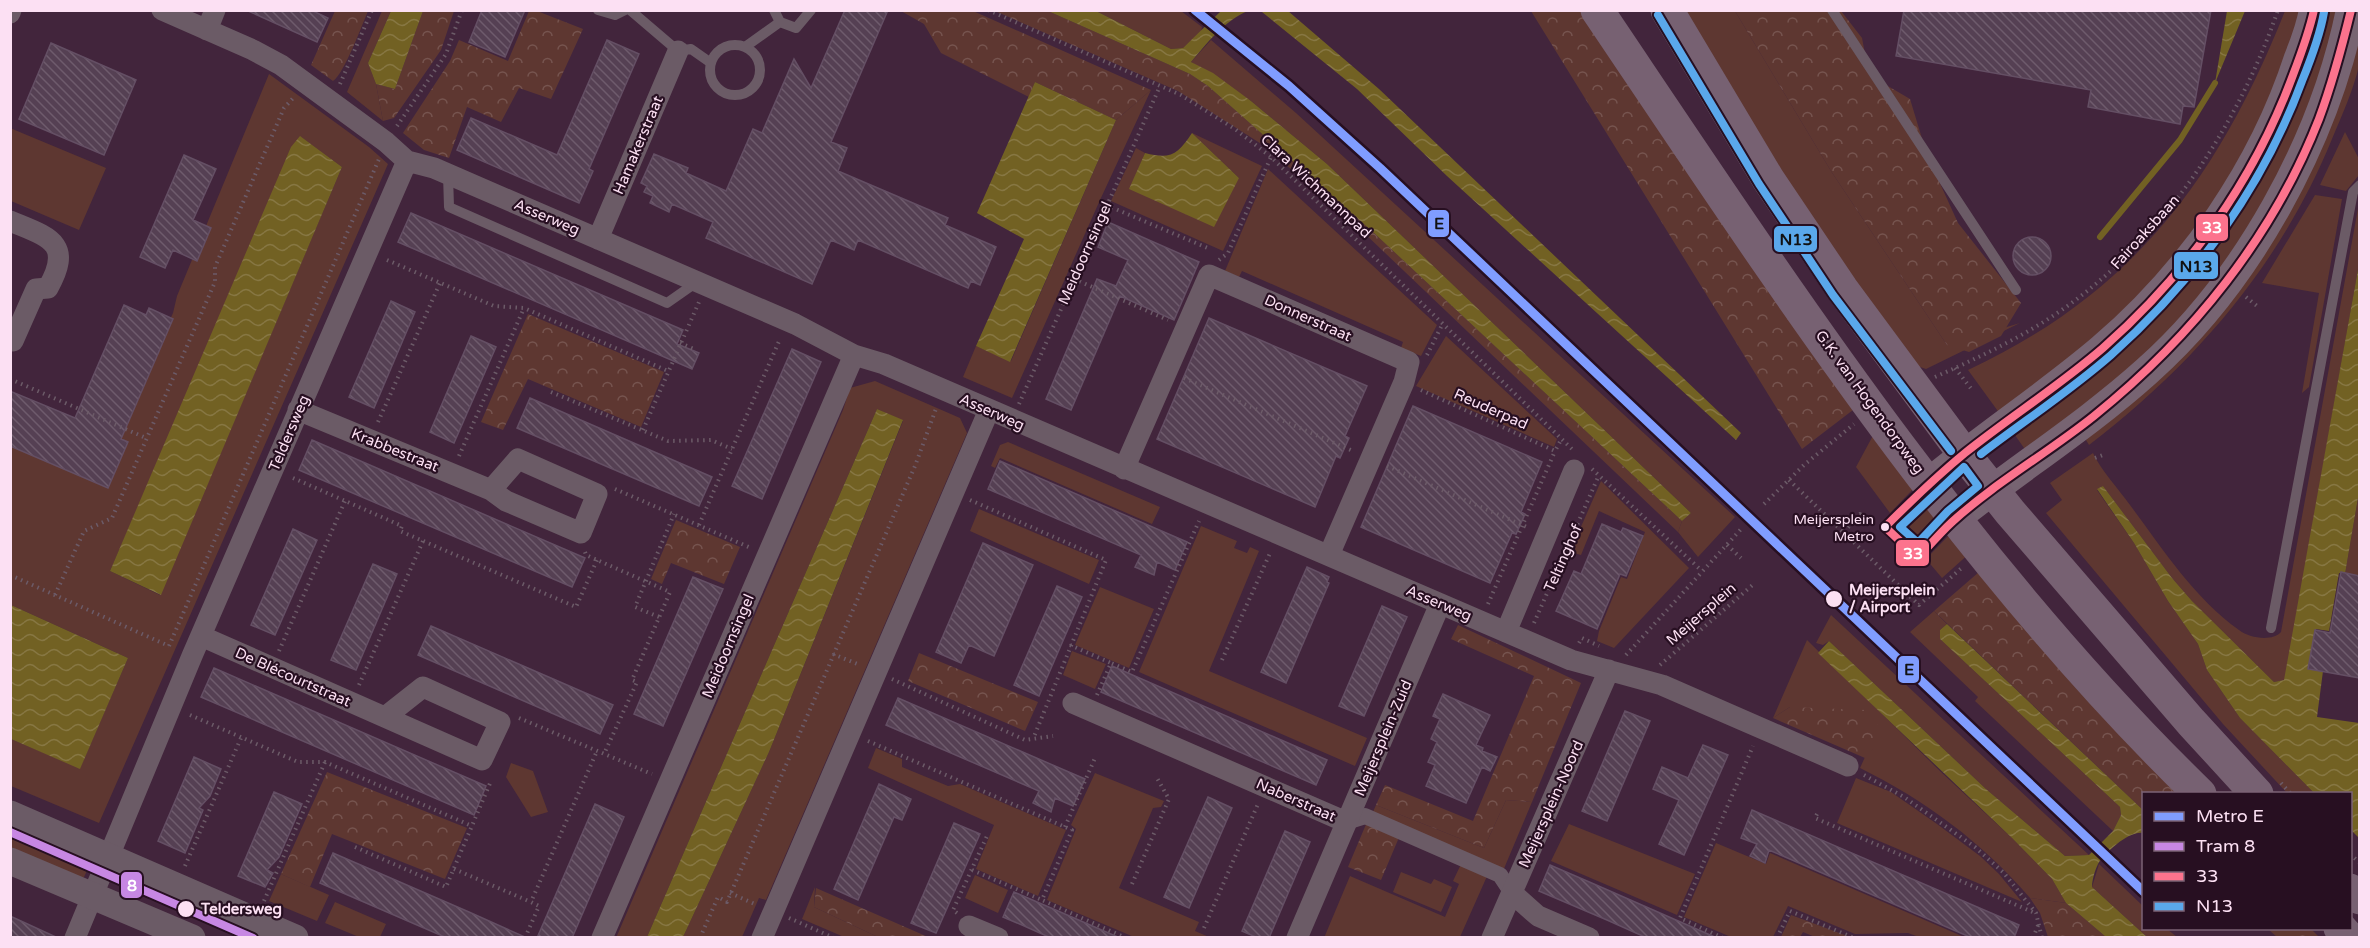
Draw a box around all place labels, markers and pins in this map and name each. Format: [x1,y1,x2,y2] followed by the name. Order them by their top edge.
[1793,511,1874,545] place label: Meijersplein Metro
[1879,521,1891,533] marker: Meijersplein Metro
[1849,581,1935,617] place label: Meijersplein / Airport
[1824,589,1844,609] marker: Meijersplein / Airport
[176,899,196,919] marker: Teldersweg
[200,900,282,919] place label: Teldersweg

